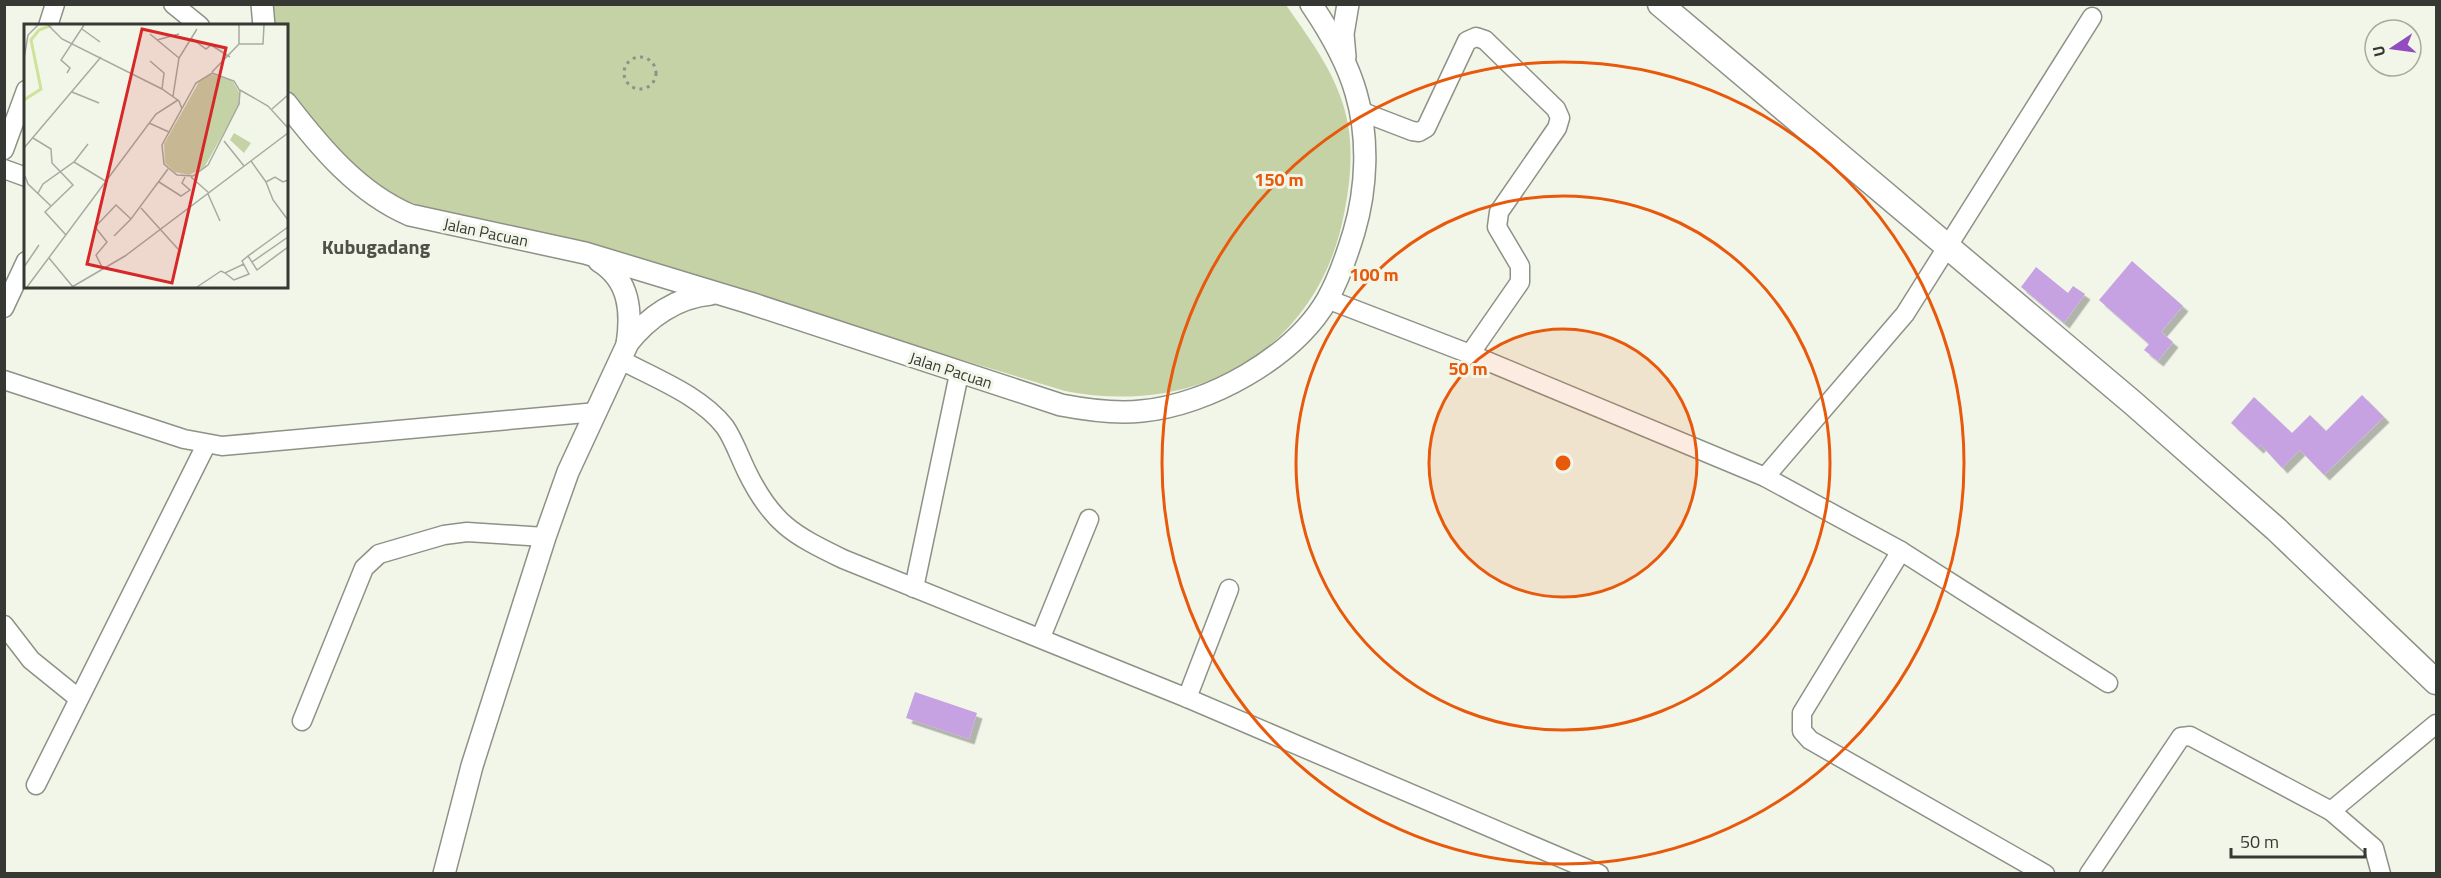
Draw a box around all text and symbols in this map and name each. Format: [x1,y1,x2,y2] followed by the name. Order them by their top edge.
[2363,18,2423,78] north arrow
[24,24,288,288] inset map
[2366,44,2391,59] text: U
[1254,166,1304,193] text: 150 m
[441,211,531,253] street label: Jalan Pacuan
[322,231,430,262] district label: Kubugadang
[1349,261,1399,288] text: 100 m
[906,345,996,395] street label: Jalan Pacuan
[1448,355,1488,382] text: 50 m
[1553,453,1573,473] centre of rings
[2231,821,2364,859] scale bar
[2240,828,2279,855] text: 50 m

